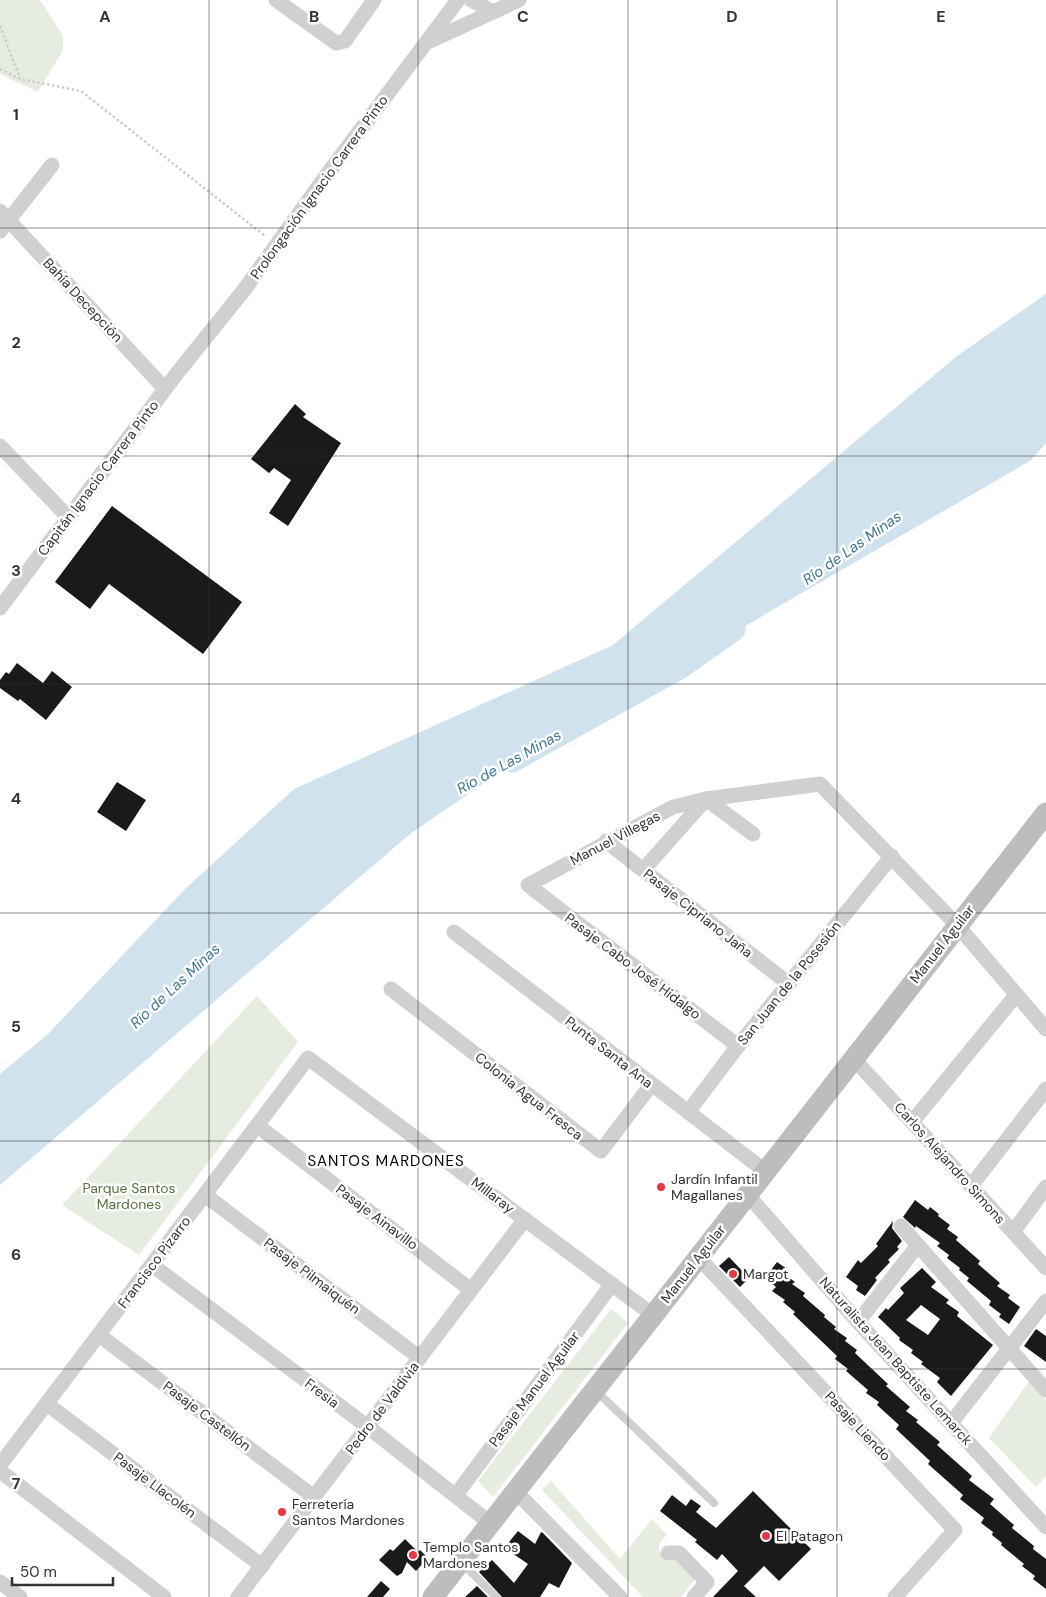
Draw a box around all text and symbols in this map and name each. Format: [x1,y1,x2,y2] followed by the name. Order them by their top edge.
[99,6,111,27] text: A
[309,6,319,27] text: B
[517,6,529,27] text: C
[726,6,738,27] text: D
[936,6,946,27] text: E
[246,91,392,283] street label: Prolongación Ignacio Carrera Pinto
[13,104,19,125] text: 1
[39,254,127,346] street label: Bahía Decepción
[11,332,21,353] text: 2
[34,397,162,559] street label: Capitán Ignacio Carrera Pinto
[799,506,905,590] water label: Río de Las Minas
[11,560,21,581] text: 3
[453,725,565,799] water label: Río de Las Minas
[11,788,21,809] text: 4
[567,807,663,869] street label: Manuel Villegas
[640,865,756,961] street label: Pasaje Cipriano Jaña
[906,901,978,987] street label: Manuel Aguilar
[561,909,705,1023] street label: Pasaje Cabo José Hidalgo
[733,917,845,1049] street label: San Juan de la Posesión
[126,939,224,1033] water label: Río de Las Minas
[561,1012,657,1092] street label: Punta Santa Ana
[11,1016,21,1037] text: 5
[471,1048,587,1144] street label: Colonia Agua Fresca
[891,1098,1009,1228] street label: Carlos Alejandro Simons
[307,1151,465,1171] district label: SANTOS MARDONES
[671,1170,758,1204] place label: Jardín Infantil Magallanes
[468,1173,518,1217] street label: Millaray
[82,1179,176,1213] park label: Parque Santos Mardones
[332,1180,422,1254] street label: Pasaje Ainavillo
[655,1181,667,1193] marker: Jardín Infantil Magallanes
[114,1212,194,1312] street label: Francisco Pizarro
[657,1221,729,1307] street label: Manuel Aguilar
[260,1234,364,1318] street label: Pasaje Pilmaiquén
[11,1244,21,1265] text: 6
[743,1265,788,1283] place label: Margot
[727,1268,739,1280] marker: Margot
[816,1273,976,1449] street label: Naturalista Jean Baptiste Lemarck
[485,1328,583,1450] street label: Pasaje Manuel Aguilar
[341,1358,423,1458] street label: Pedro de Valdivia
[301,1374,343,1412] street label: Fresia
[160,1377,254,1455] street label: Pasaje Castellón
[821,1387,895,1465] street label: Pasaje Liendo
[110,1448,200,1522] street label: Pasaje Llacolén
[12,1473,21,1494] text: 7
[292,1495,405,1529] place label: Ferretería Santos Mardones
[276,1506,288,1518] marker: Ferretería Santos Mardones
[776,1527,843,1545] place label: El Patagon
[760,1530,772,1542] marker: El Patagon
[423,1538,518,1572] place label: Templo Santos Mardones
[407,1549,419,1561] marker: Templo Santos Mardones
[12,1554,114,1586] scale bar
[20,1562,57,1582] text: 50 m

